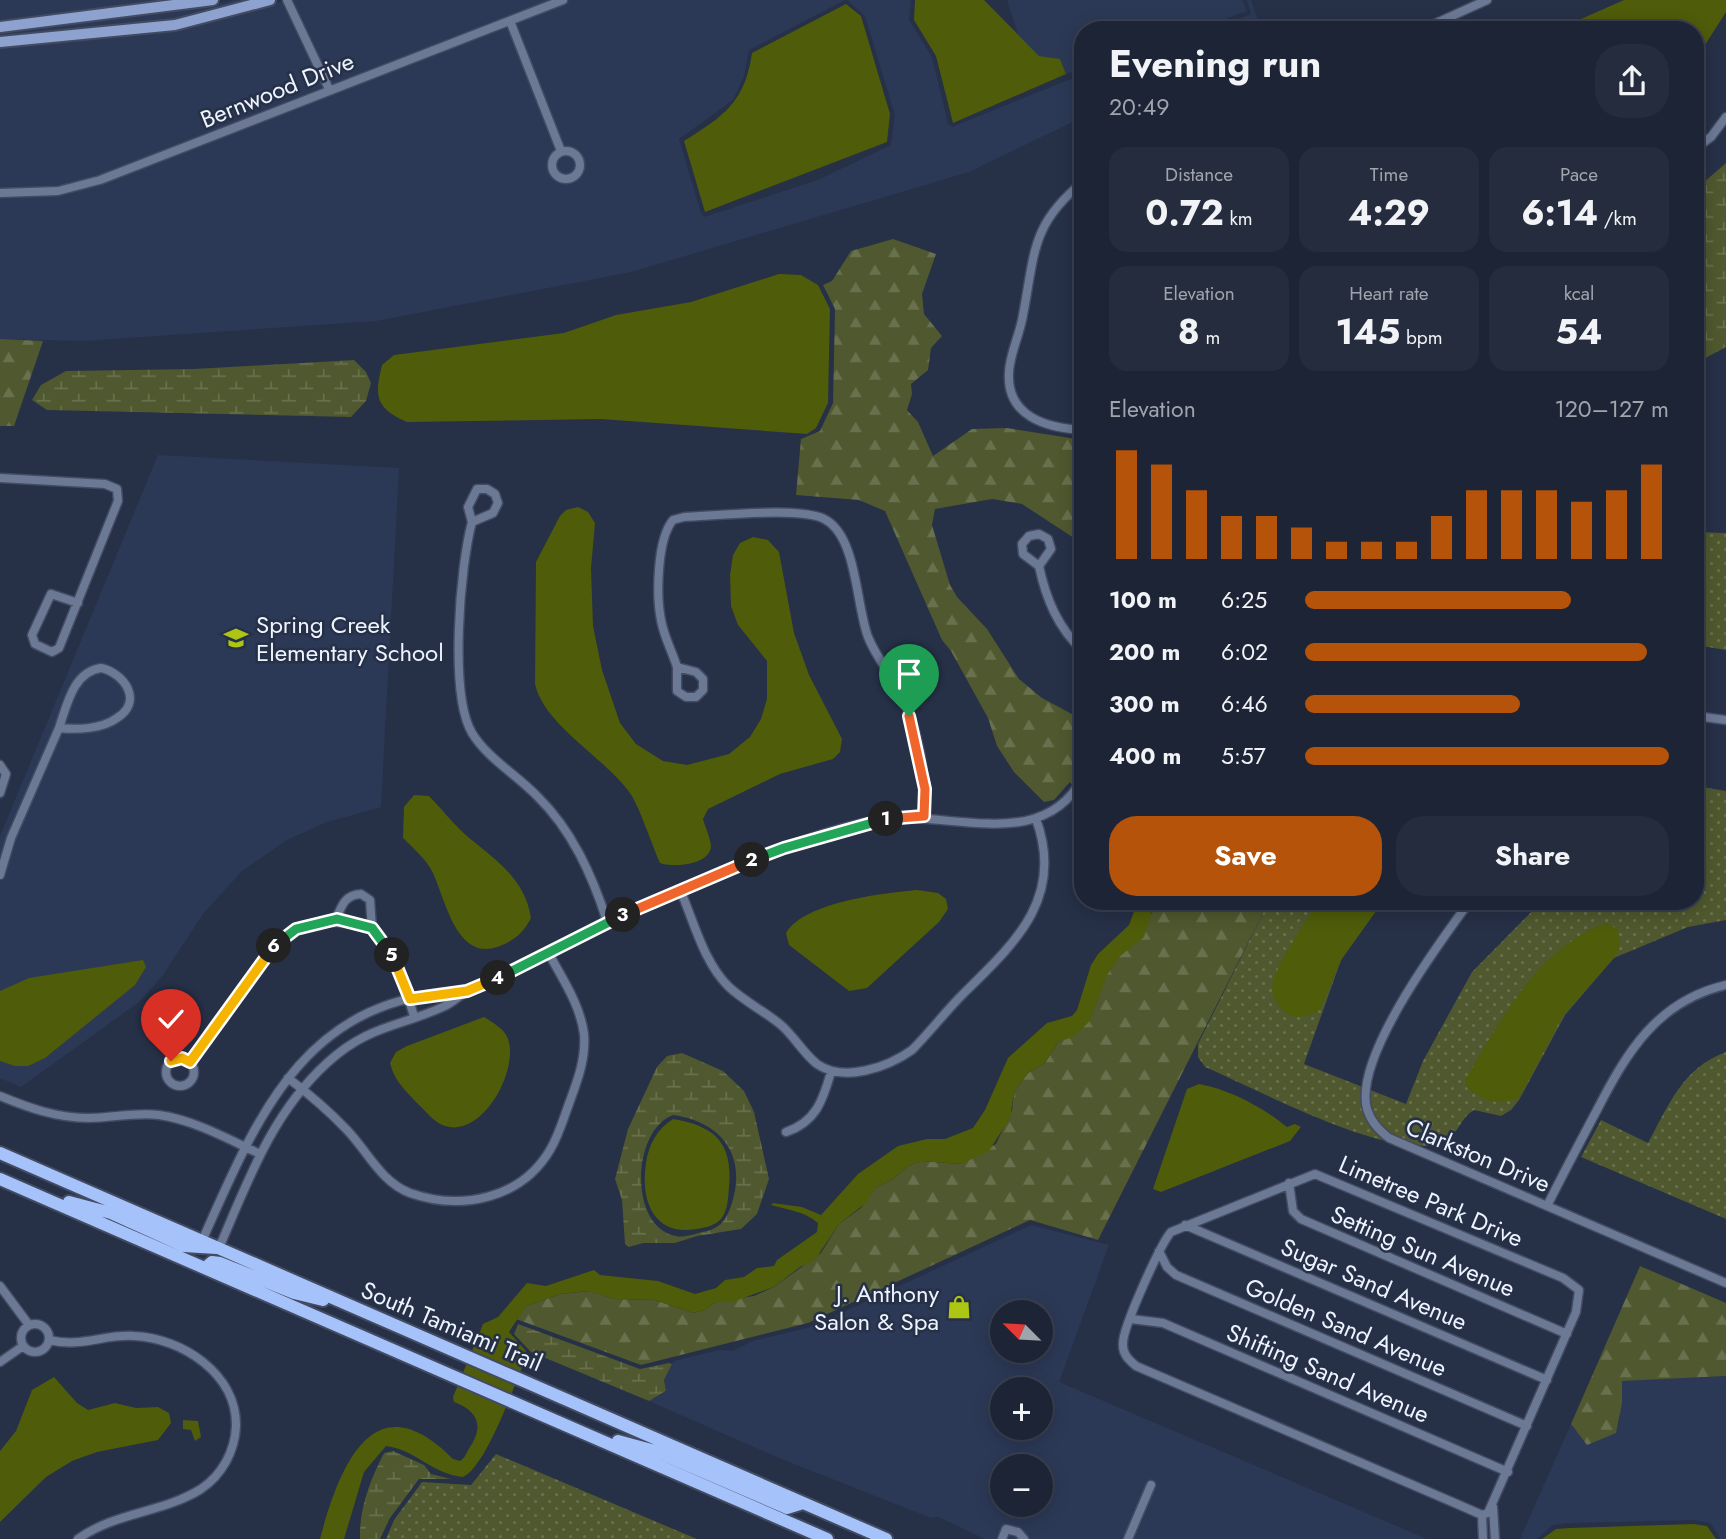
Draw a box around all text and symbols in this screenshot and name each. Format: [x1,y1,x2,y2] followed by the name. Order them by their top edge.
[1109,36,1321,91] text: Evening run
[195,43,359,137] street label: Bernwood Drive
[1595,44,1669,118] button: share
[1109,90,1169,124] text: 20:49
[1165,161,1233,188] text: Distance
[1370,161,1408,188] text: Time
[1560,161,1598,188] text: Pace
[1145,188,1224,238] text: 0.72
[1348,188,1430,238] text: 4:29
[1521,188,1598,238] text: 6:14
[1224,205,1253,232] text: km
[1598,205,1637,232] text: /km
[1163,280,1235,307] text: Elevation
[1349,280,1429,307] text: Heart rate
[1564,280,1594,307] text: kcal
[1178,307,1200,357] text: 8
[1335,307,1400,357] text: 145
[1555,307,1603,357] text: 54
[1200,324,1220,351] text: m
[1400,324,1443,351] text: bpm
[1109,392,1196,426] text: Elevation
[1554,392,1669,426] text: 120–127 m
[1109,583,1177,617] text: 100 m
[1221,583,1267,617] text: 6:25
[256,607,444,670] place label: Spring Creek Elementary School
[222,624,250,652] school or university icon: Spring Creek Elementary School
[1109,635,1180,669] text: 200 m
[1221,635,1268,669] text: 6:02
[879,644,939,716] pin
[890,655,928,693] icon: arrive
[1109,687,1180,721] text: 300 m
[1221,687,1268,721] text: 6:46
[1109,739,1181,773] text: 400 m
[1221,739,1266,773] text: 5:57
[868,802,903,836] pin: 1
[881,805,890,832] text: 1
[1109,816,1382,896] button: Save
[1396,816,1669,896] button: Share
[734,842,770,878] pin: 2
[745,846,758,873] text: 2
[606,898,640,932] pin: 3
[617,901,628,928] text: 3
[256,928,292,964] pin: 6
[267,932,280,959] text: 6
[374,937,410,972] pin: 5
[385,941,398,968] text: 5
[480,960,516,996] pin: 4
[491,964,504,991] text: 4
[141,989,201,1061] pin
[152,1000,190,1038] icon: check
[1400,1109,1556,1201] street label: Clarkston Drive
[1333,1146,1529,1256] street label: Limetree Park Drive
[1325,1196,1521,1306] street label: Setting Sun Avenue
[1275,1229,1473,1339] street label: Sugar Sand Avenue
[1240,1269,1452,1385] street label: Golden Sand Avenue
[356,1272,548,1380] street label: South Tamiami Trail
[814,1276,939,1339] place label: J. Anthony Salon & Spa
[945,1293,973,1321] shop icon: J. Anthony Salon & Spa
[990,1300,1054,1363] north arrow
[990,1300,1053,1517] map controls
[1221,1314,1435,1432] street label: Shifting Sand Avenue
[990,1377,1053,1440] button: +
[990,1454,1053,1517] button: −

